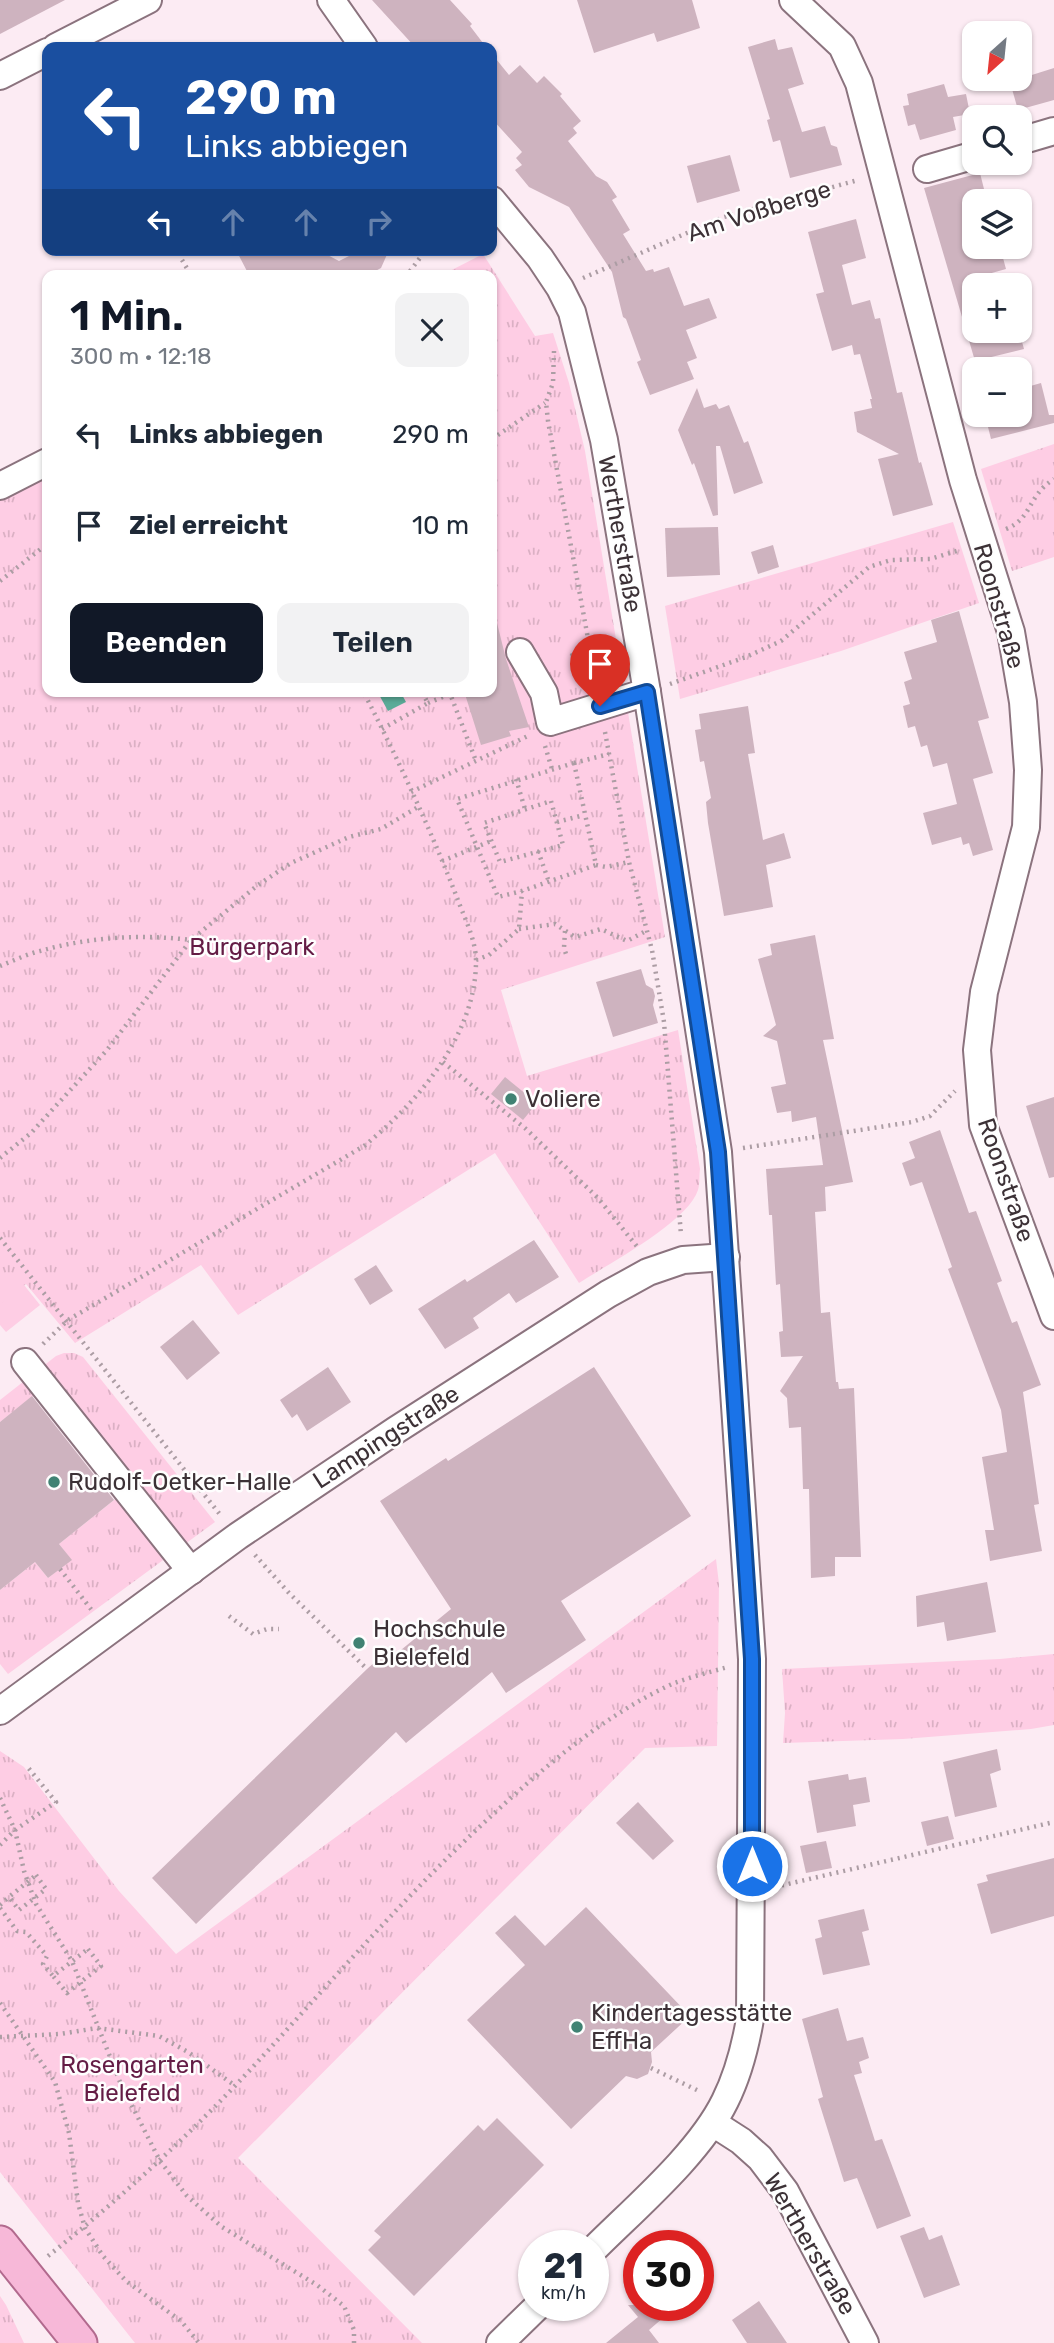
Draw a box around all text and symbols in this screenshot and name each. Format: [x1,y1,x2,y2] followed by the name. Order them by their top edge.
[962,21,1032,91] north arrow
[962,21,1032,427] map controls
[185,68,337,126] text: 290 m
[70,70,161,161] icon: left
[962,105,1032,175] button: search
[185,127,408,165] text: Links abbiegen
[684,175,834,247] street label: Am Voßberge
[962,189,1032,259] button: layers
[141,203,179,241] icon: left
[214,203,252,241] icon: ahead
[287,203,325,241] icon: ahead
[360,203,398,241] icon: right
[962,273,1032,343] button: +
[70,291,183,341] text: 1 Min.
[395,293,469,367] button: close
[70,342,212,370] text: 300 m · 12:18
[962,357,1032,427] button: −
[70,416,108,454] icon: left
[129,419,323,450] text: Links abbiegen
[392,419,469,450] text: 290 m
[592,453,648,615] street label: Wertherstraße
[70,507,108,545] icon: arrive
[129,510,288,541] text: Ziel erreicht
[412,510,469,541] text: 10 m
[968,540,1030,672] street label: Roonstraße
[70,603,263,683] button: Beenden
[277,603,469,683] button: Teilen
[570,634,630,706] pin
[581,645,619,683] icon: arrive
[189,933,315,961] park label: Bürgerpark
[525,1085,601,1113] place label: Voliere
[503,1091,519,1107] marker: Voliere
[972,1114,1040,1246] street label: Roonstraße
[308,1379,464,1495] street label: Lampingstraße
[68,1468,292,1496] place label: Rudolf-Oetker-Halle
[46,1474,62,1490] marker: Rudolf-Oetker-Halle
[373,1615,506,1671] place label: Hochschule Bielefeld
[351,1635,367,1651] marker: Hochschule Bielefeld
[715,1829,789,1903] position arrow
[591,1999,792,2055] place label: Kindertagesstätte EffHa
[569,2019,585,2035] marker: Kindertagesstätte EffHa
[60,2051,204,2107] park label: Rosengarten Bielefeld
[758,2168,862,2320] street label: Wertherstraße
[623,2230,714,2321] speed limit sign: 30
[543,2245,584,2287] text: 21
[541,2282,586,2304] text: km/h

